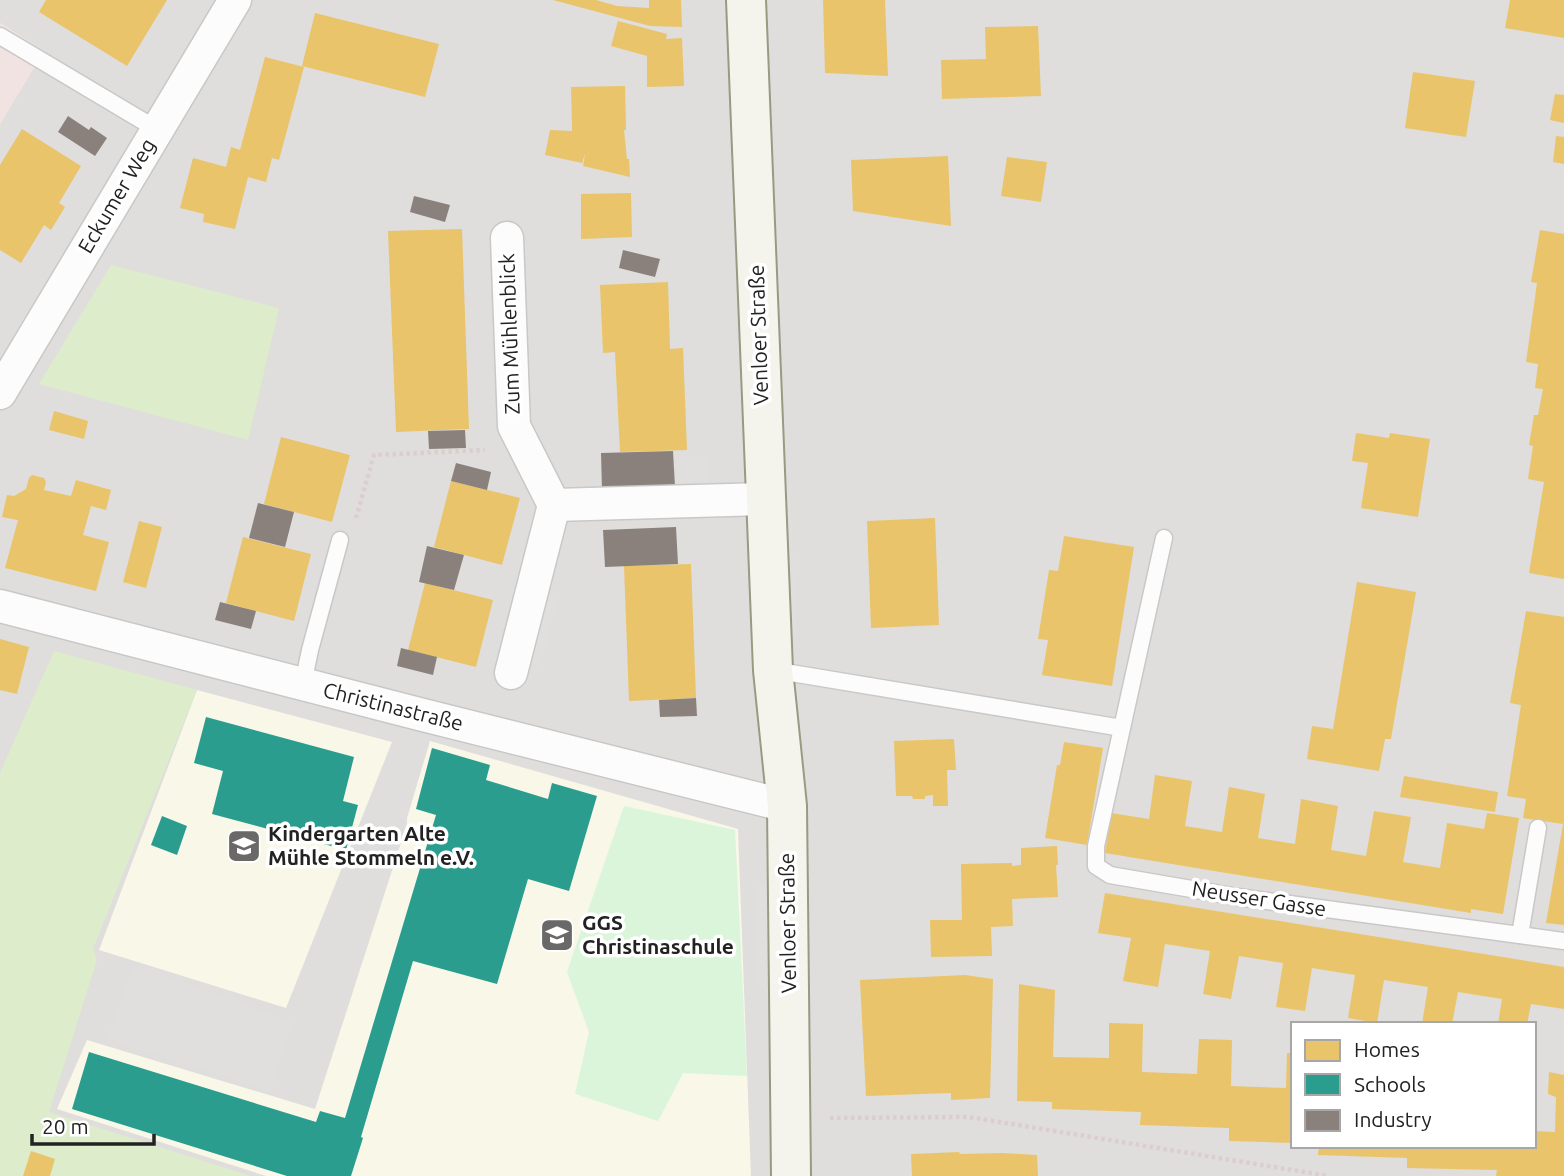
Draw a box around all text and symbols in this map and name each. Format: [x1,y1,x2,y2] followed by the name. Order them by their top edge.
[73,134,160,257] street label: Eckumer Weg
[494,253,524,415] street label: Zum Mühlenblick
[744,264,772,406] street label: Venloer Straße
[321,677,466,735] street label: Christinastraße
[268,821,474,869] place label: Kindergarten Alte Mühle Stommeln e.V.
[225,827,263,865] school or university icon: Kindergarten Alte Mühle Stommeln e.V.
[774,853,800,993] street label: Venloer Straße
[1190,876,1328,920] street label: Neusser Gasse
[582,910,734,958] place label: GGS Christinaschule
[538,916,576,954] school or university icon: GGS Christinaschule
[1291,1022,1536,1148] legend
[1354,1037,1420,1061] text: Homes
[1354,1072,1426,1096] text: Schools
[32,1102,154,1146] scale bar
[1354,1107,1432,1131] text: Industry
[42,1114,89,1138] text: 20 m

